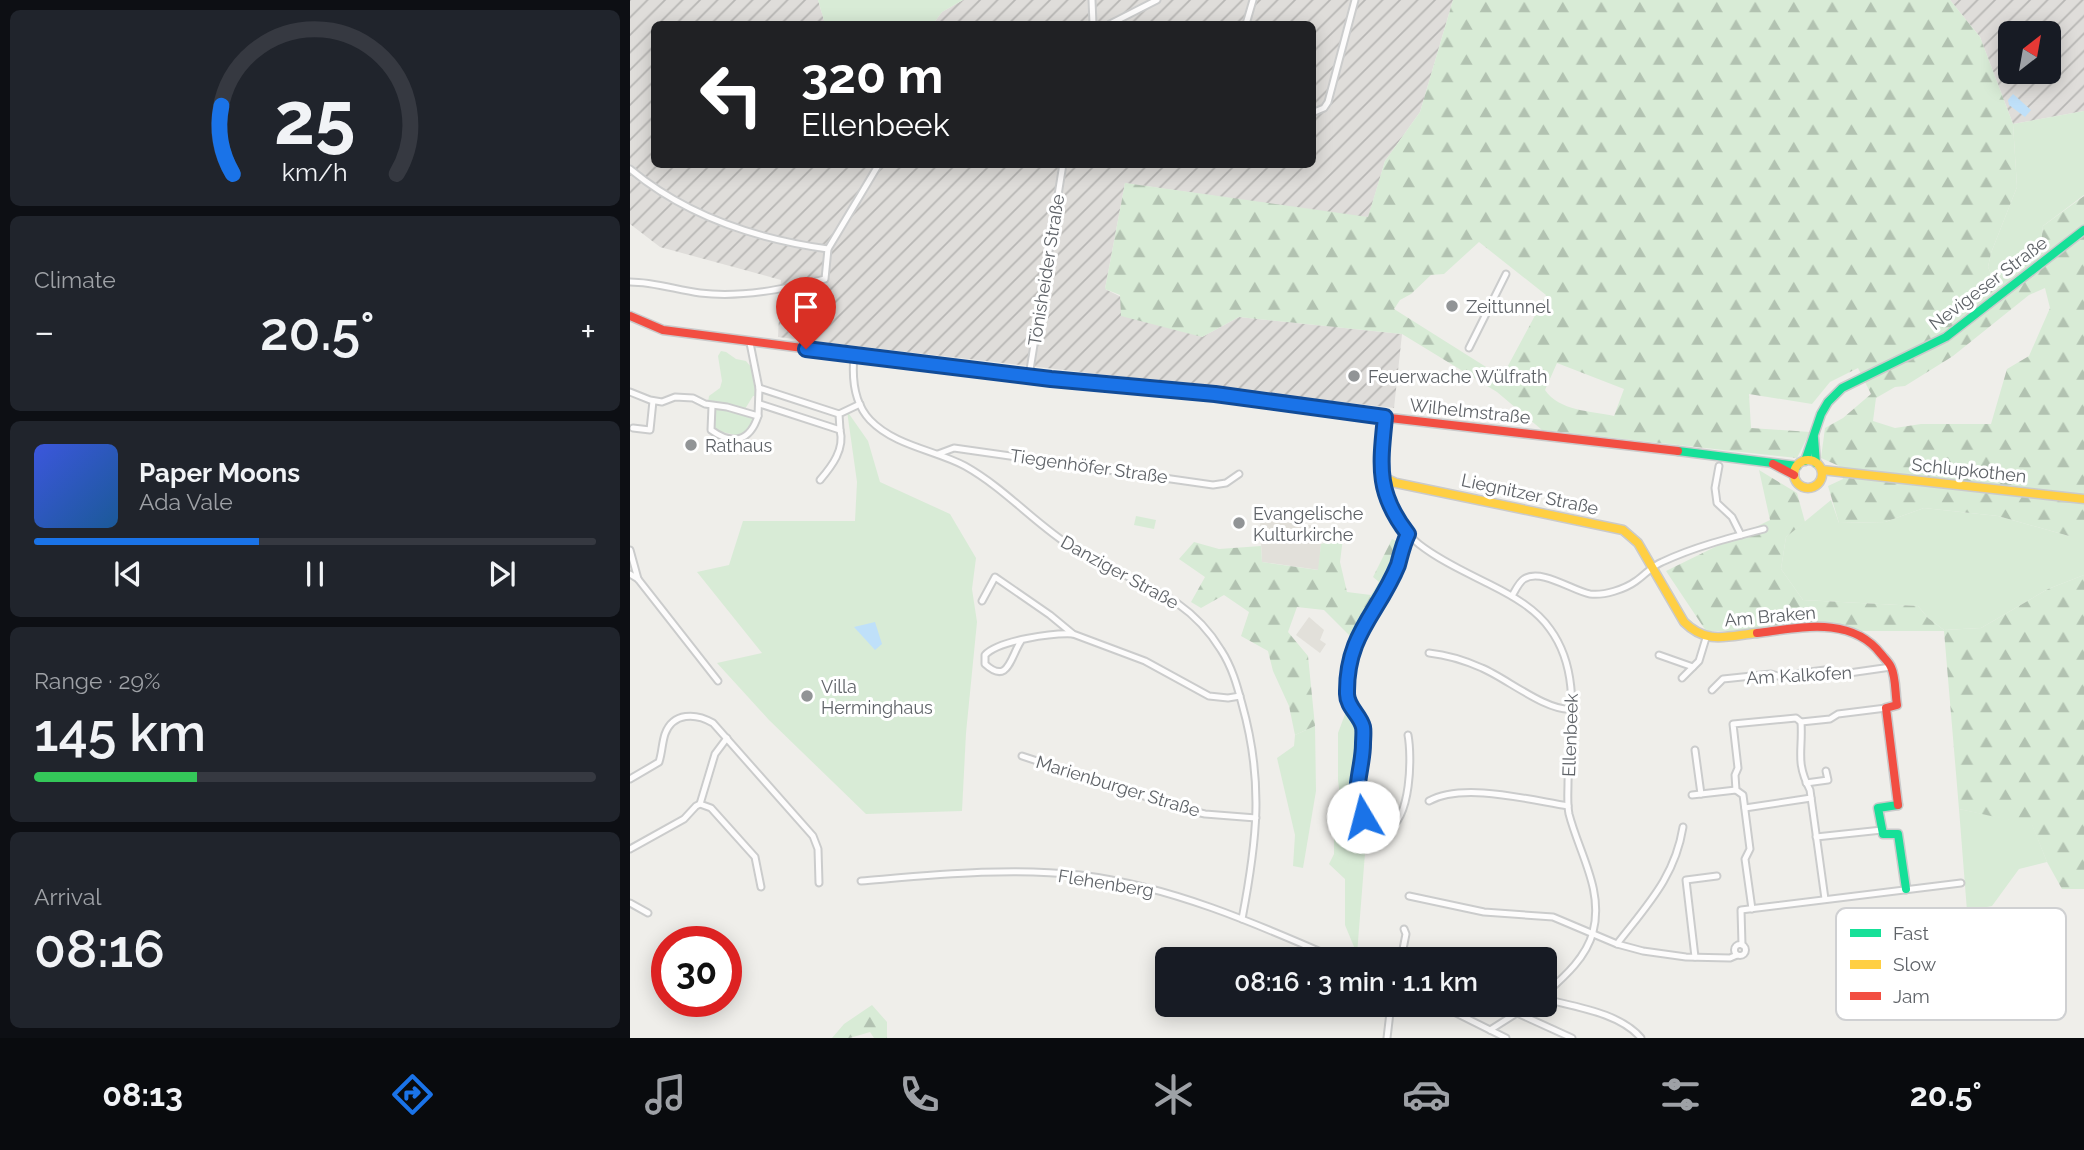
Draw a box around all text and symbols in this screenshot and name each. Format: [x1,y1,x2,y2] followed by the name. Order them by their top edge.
[1998,21,2062,84] north arrow
[1998,21,2061,84] map controls
[801,47,943,104] text: 320 m
[686,49,777,140] icon: left
[274,76,356,161] text: 25
[801,106,950,143] text: Ellenbeek
[282,157,348,187] text: km/h
[1024,192,1068,347] street label: Tönisheider Straße
[1925,232,2052,334] street label: Nevigeser Straße
[34,266,116,293] text: Climate
[776,277,836,349] pin
[787,288,825,326] icon: arrive
[1466,296,1551,317] place label: Zeittunnel
[1444,298,1460,314] marker: Zeittunnel
[260,301,375,362] text: 20.5°
[34,309,54,354] text: −
[580,309,596,354] text: +
[1368,366,1547,387] place label: Feuerwache Wülfrath
[1346,368,1362,384] marker: Feuerwache Wülfrath
[1409,394,1532,428] street label: Wilhelmstraße
[705,435,772,456] place label: Rathaus
[683,437,699,453] marker: Rathaus
[1009,445,1170,488] street label: Tiegenhöfer Straße
[1911,454,2027,486] street label: Schlupkothen
[139,458,300,488] text: Paper Moons
[1460,469,1601,519] street label: Liegnitzer Straße
[139,488,233,515] text: Ada Vale
[1253,503,1364,545] place label: Evangelische Kulturkirche
[1231,515,1247,531] marker: Evangelische Kulturkirche
[1057,531,1183,613] street label: Danziger Straße
[109,555,147,593] icon: previous
[296,555,334,593] icon: pause
[483,555,521,593] icon: next
[1724,602,1816,630] street label: Am Braken
[1746,662,1852,688] street label: Am Kalkofen
[34,667,160,694] text: Range · 29%
[821,676,933,718] place label: Villa Herminghaus
[799,688,815,704] marker: Villa Herminghaus
[1558,692,1582,777] street label: Ellenbeek
[34,702,206,763] text: 145 km
[1034,751,1203,821] street label: Marienburger Straße
[1326,780,1400,854] position arrow
[1057,865,1155,901] street label: Flehenberg
[34,883,101,910] text: Arrival
[1836,908,2066,1020] legend
[34,918,165,979] text: 08:16
[1893,922,1929,944] text: Fast
[651,926,742,1017] speed limit sign: 30
[1893,953,1937,975] text: Slow
[1234,967,1478,997] text: 08:16 · 3 min · 1.1 km
[1893,985,1930,1007] text: Jam
[388,1070,437,1119] icon: directions
[641,1070,690,1119] icon: music
[895,1070,944,1119] icon: phone
[1149,1070,1198,1119] icon: climate
[1402,1070,1451,1119] icon: car
[1656,1070,1705,1119] icon: filters
[102,1076,183,1113] text: 08:13
[1910,1076,1982,1113] text: 20.5°

